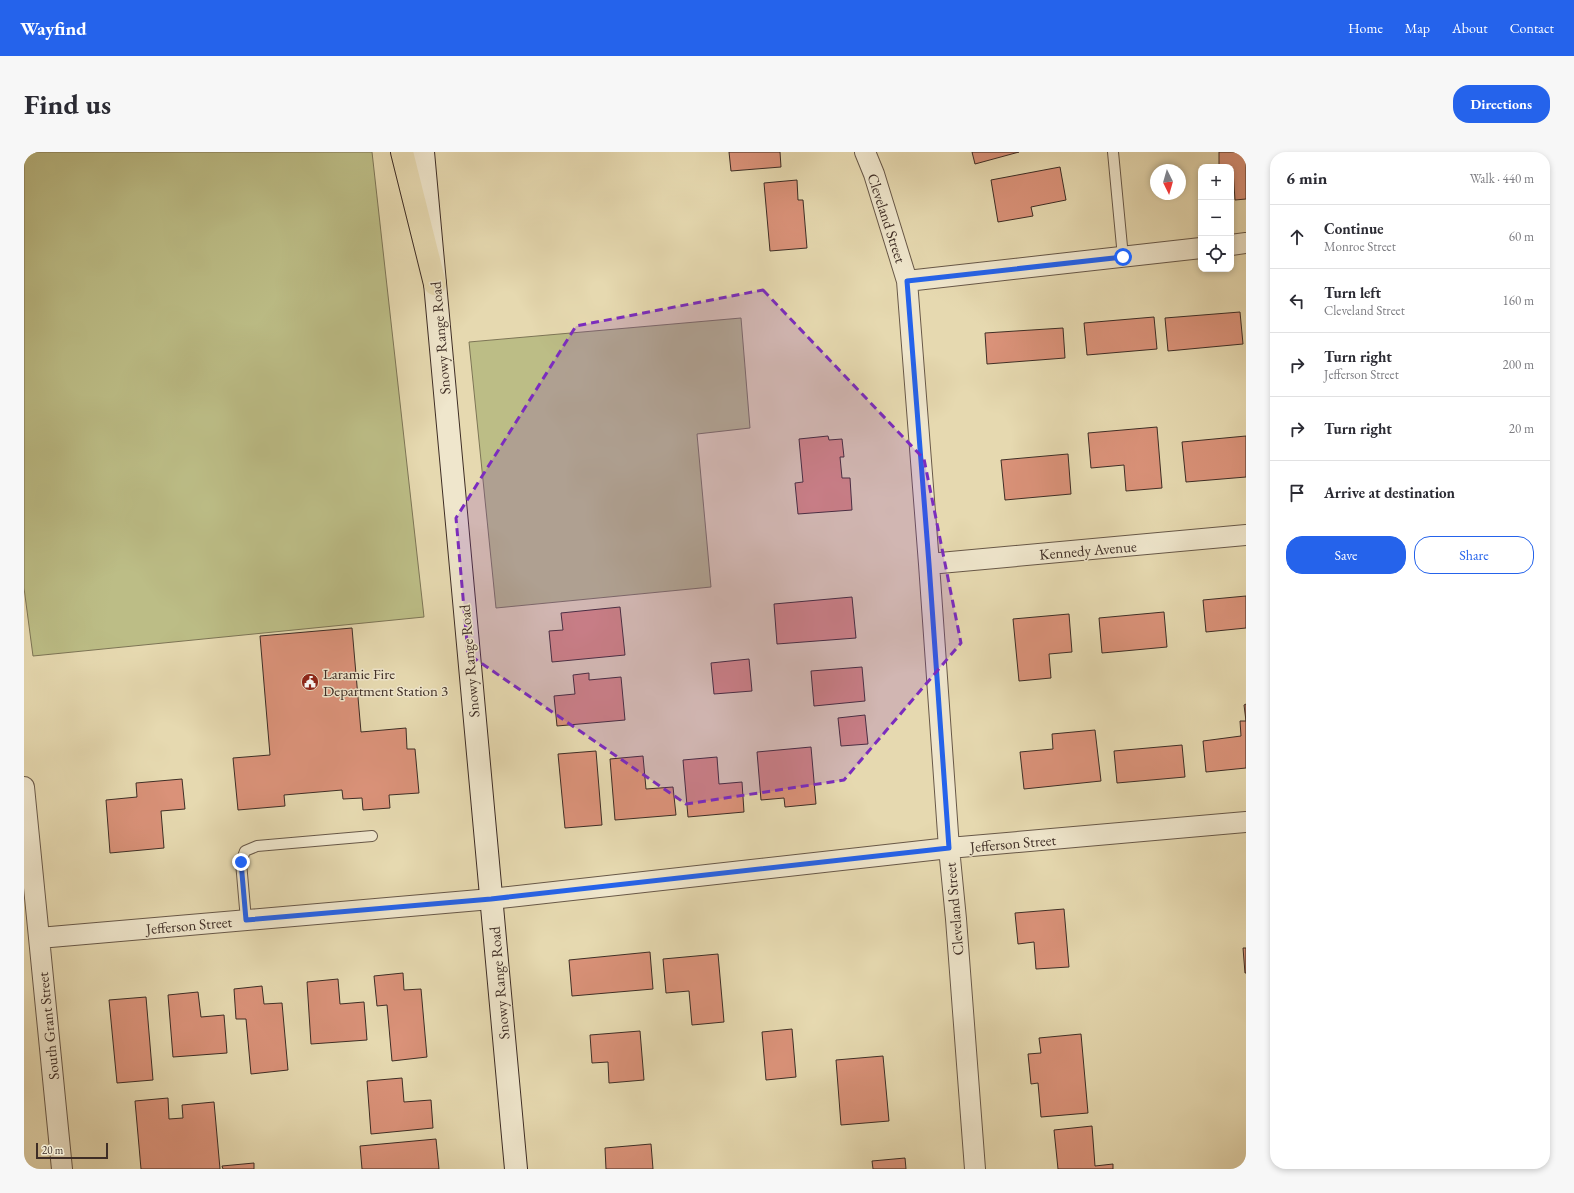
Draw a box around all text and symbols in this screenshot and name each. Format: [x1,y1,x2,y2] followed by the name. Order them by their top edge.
[20,16,87,41] text: Wayfind
[1348,19,1383,37] text: Home
[1405,19,1430,37] text: Map
[1452,19,1488,37] text: About
[1510,19,1554,37] text: Contact
[1453,85,1550,123] button: Directions
[24,86,111,122] text: Find us
[1150,164,1186,200] north arrow
[1198,164,1234,272] map controls
[1198,164,1234,200] button: +
[1286,167,1327,189] text: 6 min
[1470,170,1534,187] text: Walk · 440 m
[864,171,911,266] street label: Cleveland Street
[1198,200,1234,236] button: −
[1324,219,1384,238] text: Continue
[1286,226,1308,248] icon: ahead
[1509,228,1534,245] text: 60 m
[1198,236,1234,272] button: locate
[1324,238,1396,255] text: Monroe Street
[1114,248,1132,266] route start
[426,280,454,395] street label: Snowy Range Road
[1324,283,1381,302] text: Turn left
[1286,290,1308,312] icon: left
[1503,292,1534,309] text: 160 m
[1324,302,1405,319] text: Cleveland Street
[1324,347,1392,366] text: Turn right
[1286,354,1308,376] icon: right
[1503,356,1534,373] text: 200 m
[1324,366,1399,383] text: Jefferson Street
[1286,418,1308,440] icon: right
[1324,419,1392,438] text: Turn right
[1509,420,1534,437] text: 20 m
[1286,482,1308,504] icon: arrive
[1324,483,1455,502] text: Arrive at destination
[1038,536,1138,564] street label: Kennedy Avenue
[1286,536,1406,574] button: Save
[1414,536,1534,574] button: Share
[455,603,483,718] street label: Snowy Range Road
[323,664,448,700] place label: Laramie Fire Department Station 3
[300,672,320,692] public building icon: Laramie Fire Department Station 3
[967,830,1057,856] street label: Jefferson Street
[232,853,250,871] route end
[940,861,968,956] street label: Cleveland Street
[143,912,233,938] street label: Jefferson Street
[485,925,513,1040] street label: Snowy Range Road
[33,971,63,1081] street label: South Grant Street
[36,1141,108,1160] scale bar
[42,1143,63,1157] text: 20 m

